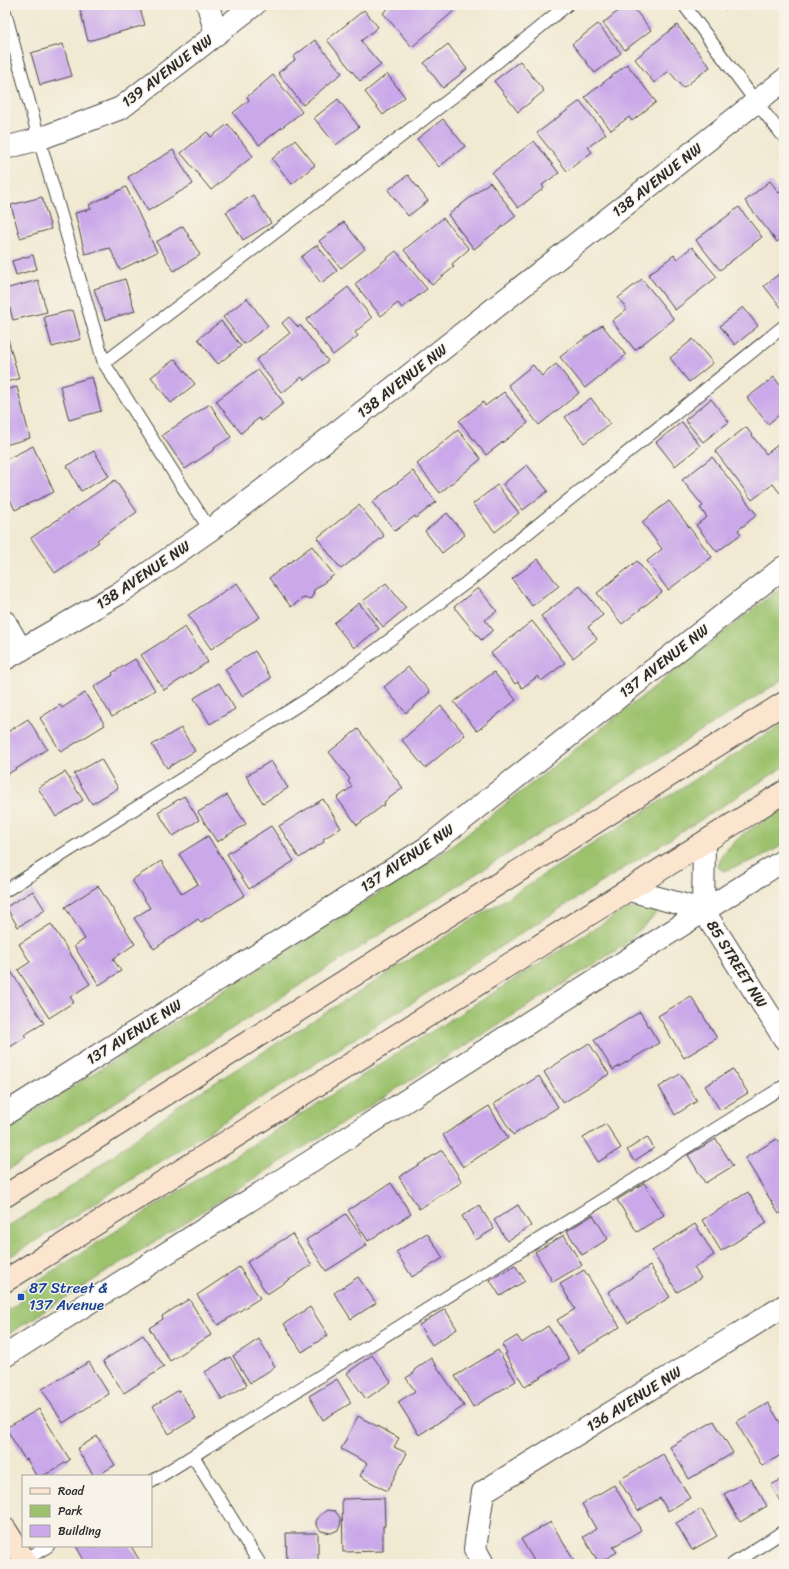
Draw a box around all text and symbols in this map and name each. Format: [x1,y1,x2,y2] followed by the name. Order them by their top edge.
[116,27,219,114] street label: 139 AVENUE NW
[606,136,708,224] street label: 138 AVENUE NW
[351,337,453,425] street label: 138 AVENUE NW
[91,533,196,616] street label: 138 AVENUE NW
[613,617,715,705] street label: 137 AVENUE NW
[355,817,460,899] street label: 137 AVENUE NW
[700,915,774,1013] street label: 85 STREET NW
[81,992,187,1072] street label: 137 AVENUE NW
[29,1275,108,1318] place label: 87 Street & 137 Avenue
[16,1292,26,1302] marker: 87 Street & 137 Avenue
[581,1359,687,1439] street label: 136 AVENUE NW
[22,1475,152,1547] legend
[58,1480,85,1502] text: Road
[58,1500,83,1522] text: Park
[58,1520,101,1542] text: Building

